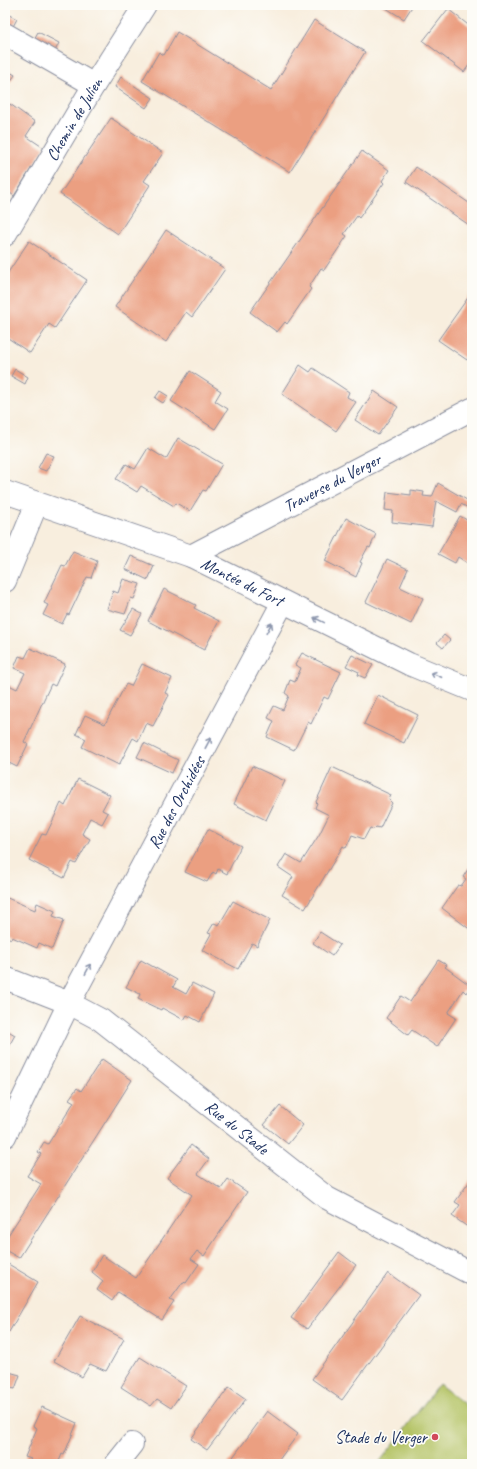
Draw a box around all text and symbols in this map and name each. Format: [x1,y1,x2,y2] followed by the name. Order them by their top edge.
[41,72,108,165] street label: Chemin de Julien
[280,447,386,516] street label: Traverse du Verger
[198,552,289,612] street label: Montée du Fort
[313,615,325,623] one-way arrow
[266,622,273,634] one-way arrow
[430,671,442,679] one-way arrow
[205,737,212,749] one-way arrow
[143,751,210,852] street label: Rue des Orchidées
[84,963,92,975] one-way arrow
[201,1096,274,1160] street label: Rue du Stade
[335,1427,429,1448] place label: Stade du Verger
[430,1432,440,1442] marker: Stade du Verger

